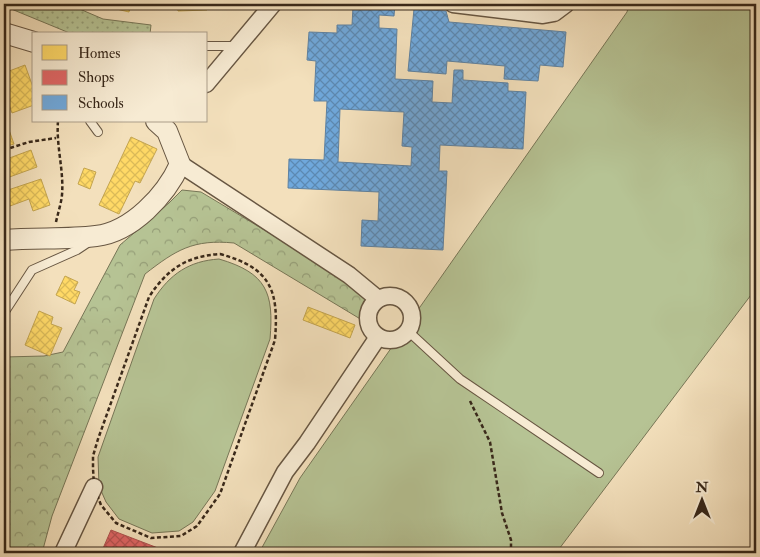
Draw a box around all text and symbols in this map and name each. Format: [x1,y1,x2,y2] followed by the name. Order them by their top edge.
[32,32,208,122] legend
[78,44,120,63] text: Homes
[78,68,114,88] text: Shops
[78,94,124,113] text: Schools
[678,474,728,524] north arrow
[695,479,709,496] text: N

